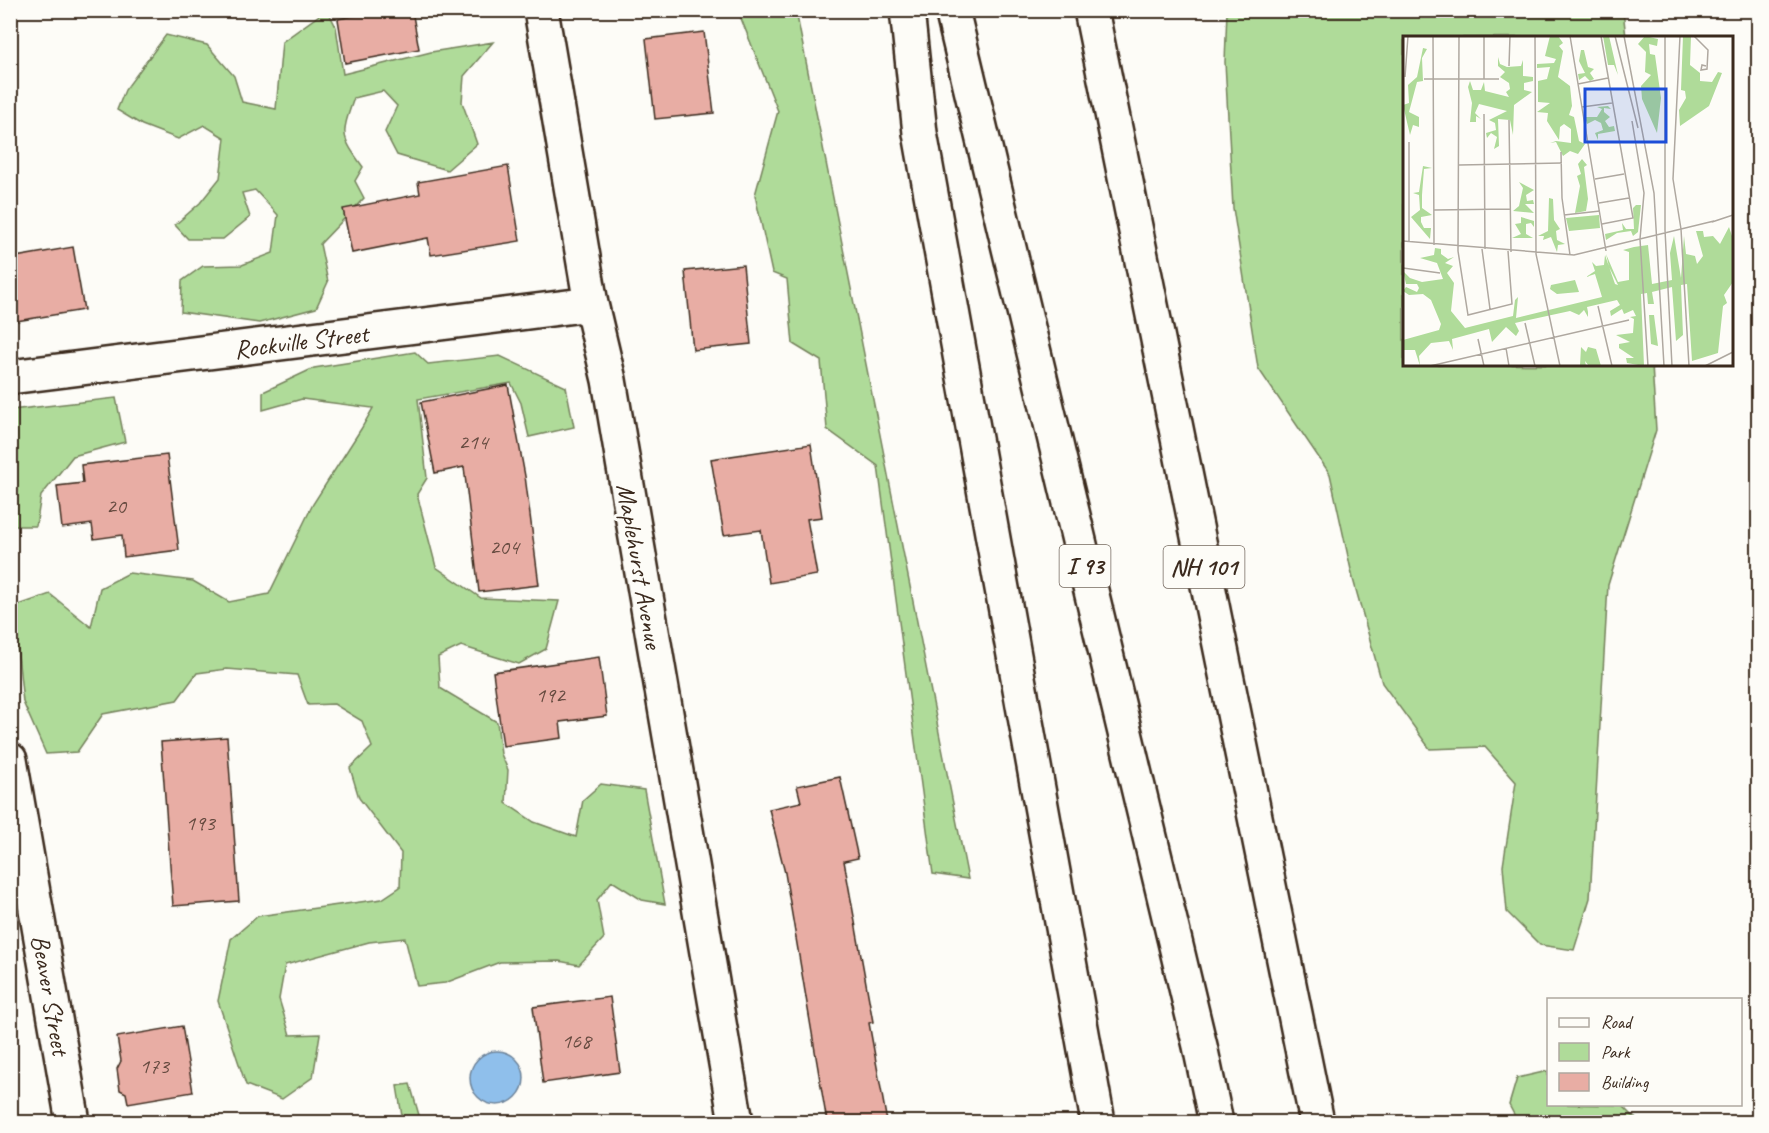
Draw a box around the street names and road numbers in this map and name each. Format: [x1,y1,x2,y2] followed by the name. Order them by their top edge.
[232,317,372,366] street label: Rockville Street
[609,481,671,653] street label: Maplehurst Avenue
[1060,545,1110,587] road number: I 93
[1164,546,1244,588] road number: NH 101
[24,933,78,1060] street label: Beaver Street

